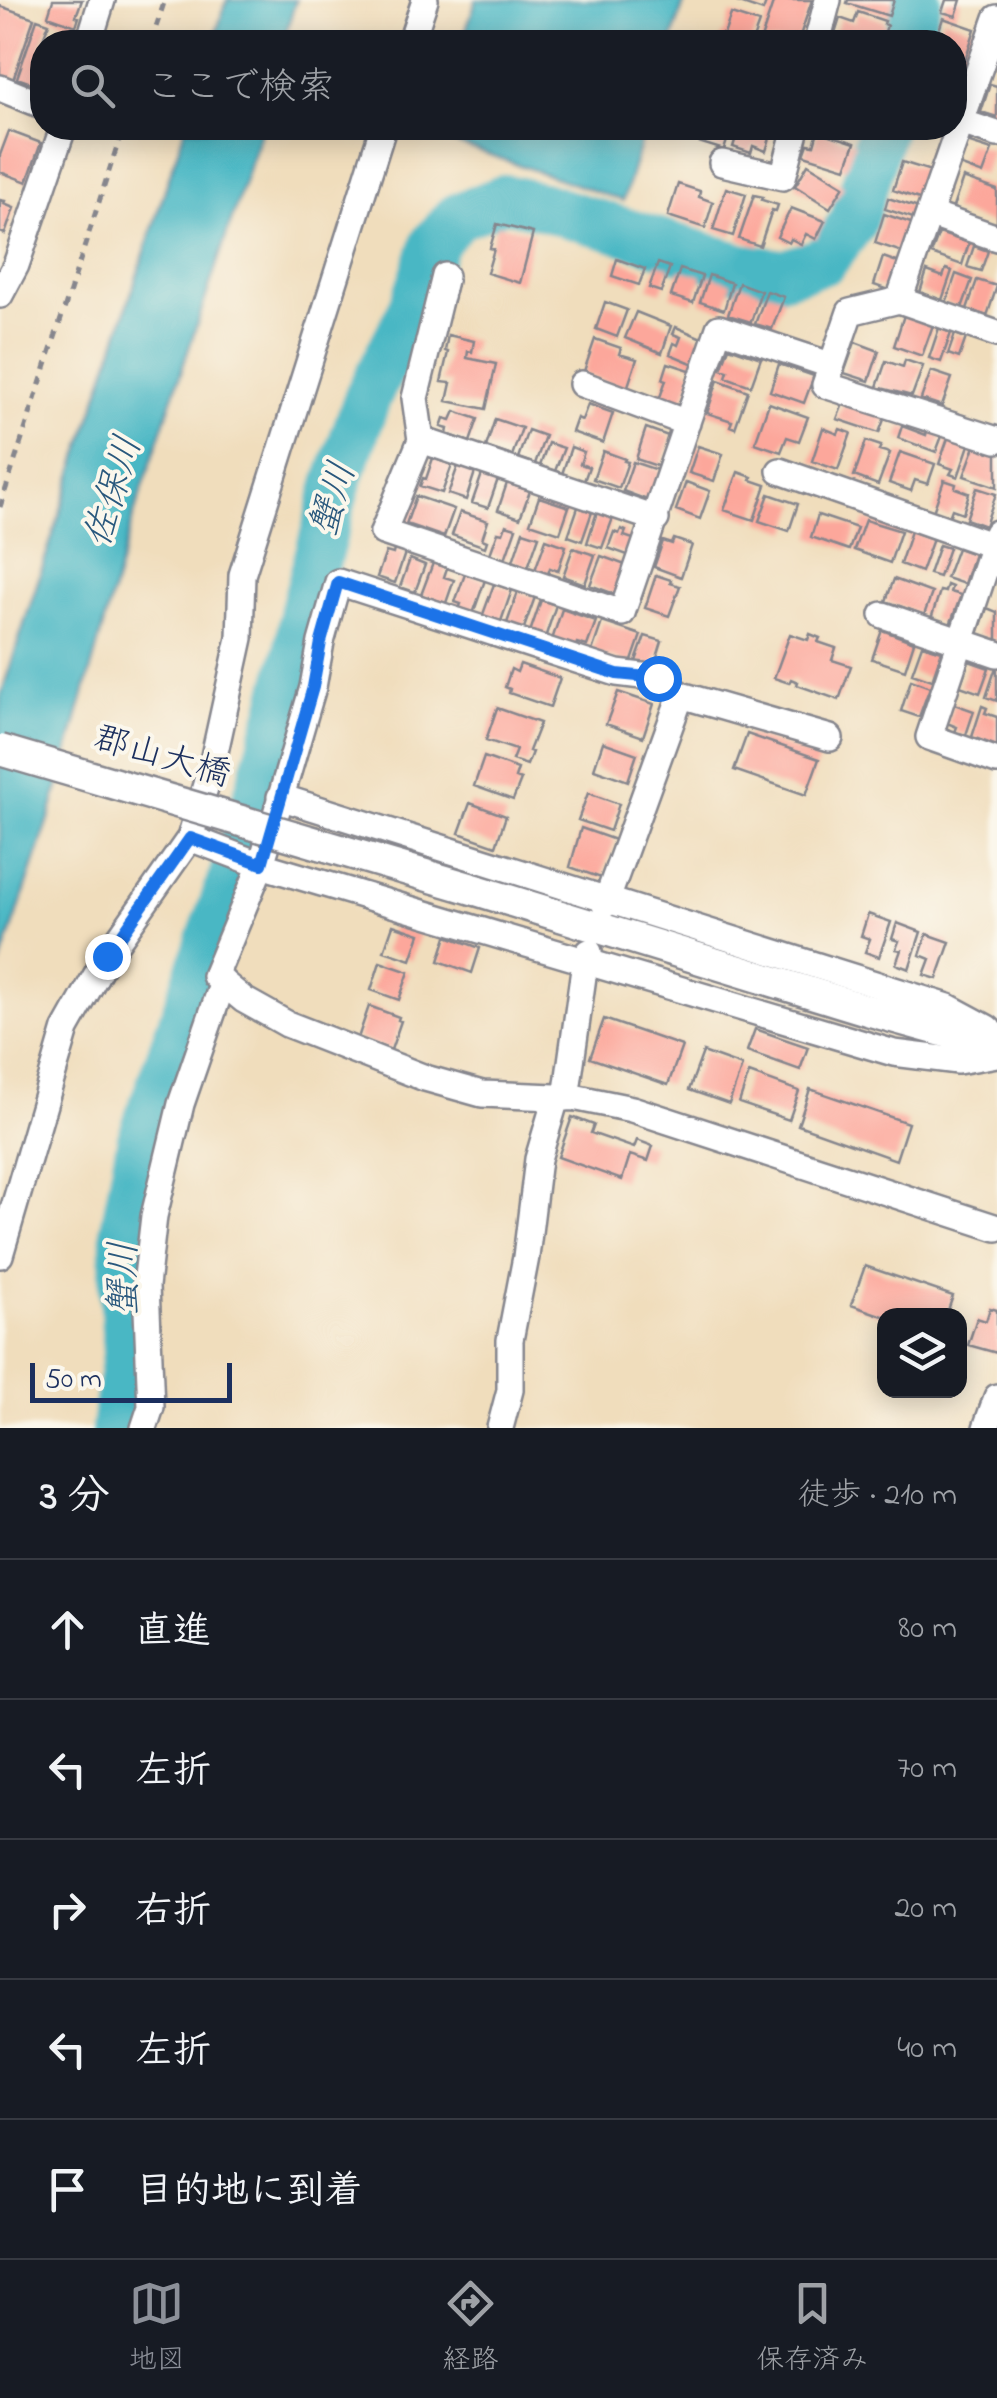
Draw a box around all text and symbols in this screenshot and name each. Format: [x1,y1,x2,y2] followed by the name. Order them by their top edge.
[30,30,967,140] search box
[65,58,120,113] icon: search
[145,61,335,117] text: ここで検索
[72,429,158,555] water label: 佐保川
[297,455,373,545] water label: 蟹川
[636,656,682,702] route start
[88,714,236,802] street label: 郡山大橋
[85,934,131,980] route end
[98,1241,154,1317] water label: 蟹川
[877,1308,967,1398] map controls
[877,1308,967,1398] button: layers
[30,1358,232,1402] scale bar
[45,1360,102,1401] text: 50 m
[40,1467,110,1528] text: 3 分
[797,1473,957,1520] text: 徒歩 · 210 m
[40,1602,95,1657] icon: ahead
[135,1605,211,1661] text: 直進
[898,1606,957,1653] text: 80 m
[40,1742,95,1797] icon: left
[135,1745,211,1801] text: 左折
[897,1746,957,1793] text: 70 m
[40,1882,95,1937] icon: right
[135,1885,211,1941] text: 右折
[894,1886,957,1933] text: 20 m
[40,2022,95,2077] icon: left
[135,2025,211,2081] text: 左折
[897,2026,957,2073] text: 40 m
[40,2162,95,2217] icon: arrive
[135,2165,363,2221] text: 目的地に到着
[129,2276,185,2382] tab: 地図
[442,2276,498,2382] tab: 経路
[756,2276,868,2382] tab: 保存済み

